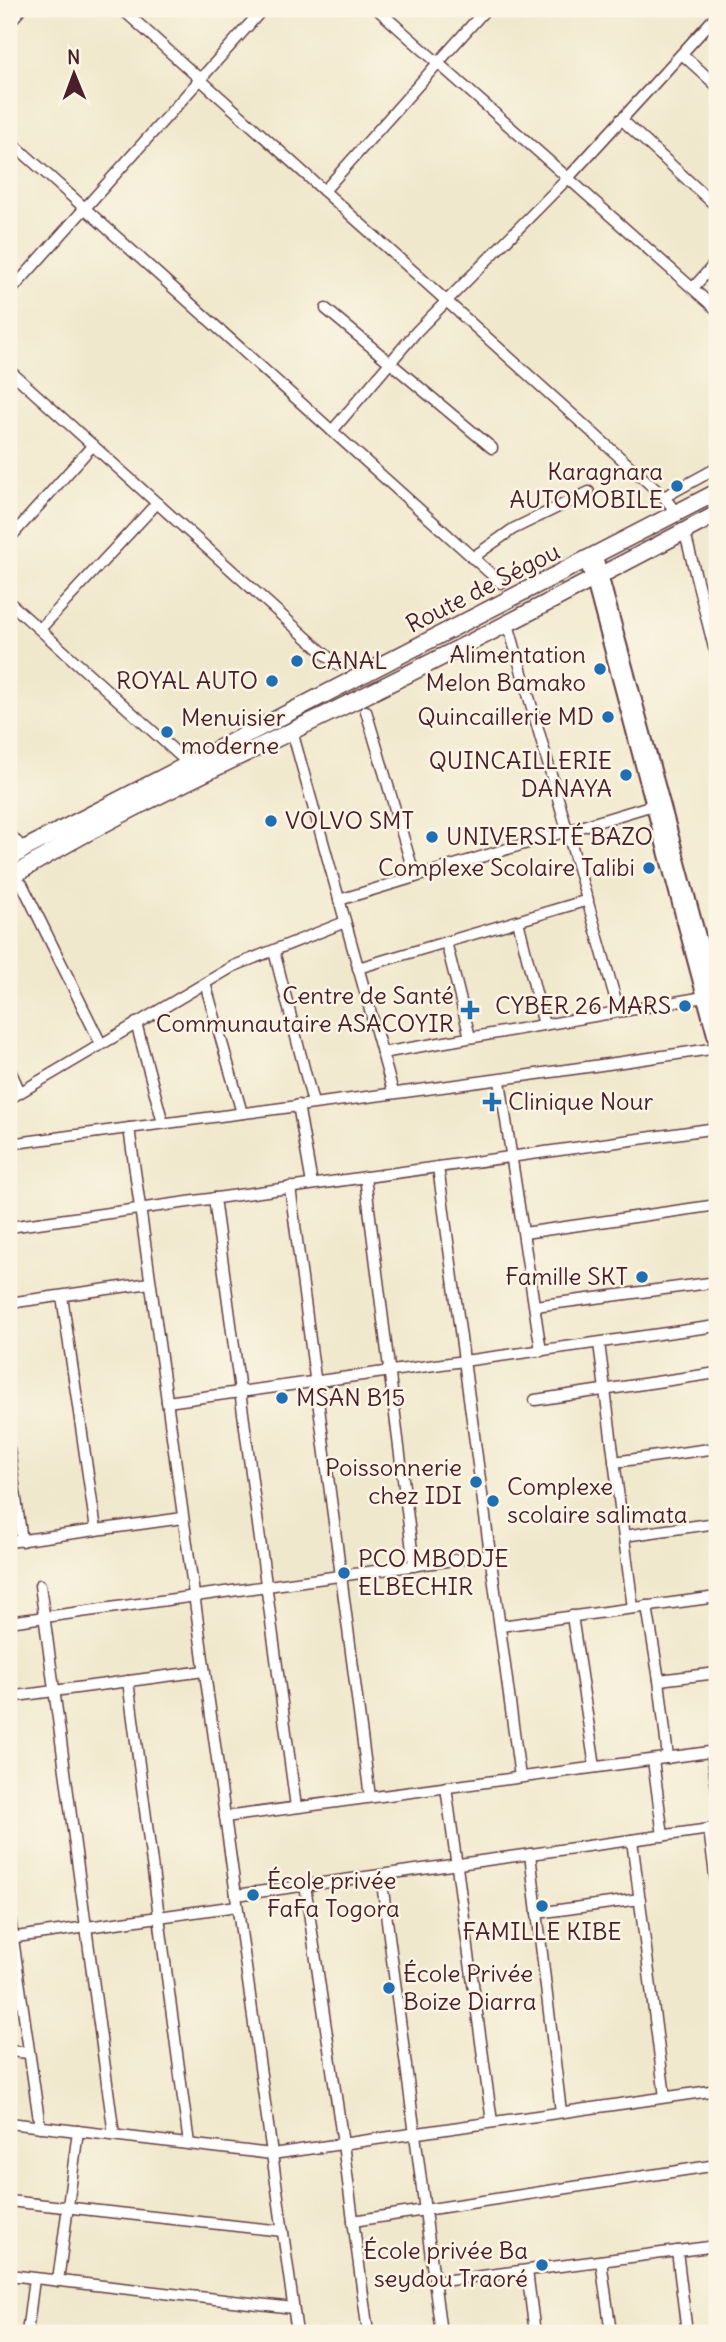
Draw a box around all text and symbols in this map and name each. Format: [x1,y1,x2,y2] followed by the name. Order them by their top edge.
[38,38,108,108] north arrow
[67,45,80,69] text: N
[510,456,663,514] place label: Karagnara AUTOMOBILE
[669,478,685,494] marker: Karagnara AUTOMOBILE
[401,535,565,639] street label: Route de Ségou
[426,639,586,697] place label: Alimentation Melon Bamako
[311,645,387,675] place label: CANAL
[289,653,305,669] marker: CANAL
[592,661,608,677] marker: Alimentation Melon Bamako
[116,665,258,695] place label: ROYAL AUTO
[264,673,280,689] marker: ROYAL AUTO
[418,701,594,731] place label: Quincaillerie MD
[181,702,286,760] place label: Menuisier moderne
[600,709,616,725] marker: Quincaillerie MD
[159,724,175,740] marker: Menuisier moderne
[429,745,612,803] place label: QUINCAILLERIE DANAYA
[618,767,634,783] marker: QUINCAILLERIE DANAYA
[285,805,414,835] place label: VOLVO SMT
[263,813,279,829] marker: VOLVO SMT
[446,821,653,851] place label: UNIVERSITÉ BAZO
[424,829,440,845] marker: UNIVERSITÉ BAZO
[378,852,635,882] place label: Complexe Scolaire Talibi
[641,860,657,876] marker: Complexe Scolaire Talibi
[156,980,454,1038] place label: Centre de Santé Communautaire ASACOYIR
[495,990,671,1020] place label: CYBER 26 MARS
[677,998,693,1014] marker: CYBER 26 MARS
[460,1000,480,1020] marker: Centre de Santé Communautaire ASACOYIR
[508,1086,654,1116] place label: Clinique Nour
[482,1092,502,1112] marker: Clinique Nour
[505,1261,628,1291] place label: Famille SKT
[634,1269,650,1285] marker: Famille SKT
[296,1382,405,1412] place label: MSAN B15
[274,1390,290,1406] marker: MSAN B15
[325,1452,462,1510] place label: Poissonnerie chez IDI
[507,1471,688,1529] place label: Complexe scolaire salimata
[468,1474,484,1490] marker: Poissonnerie chez IDI
[485,1493,501,1509] marker: Complexe scolaire salimata
[358,1543,509,1601] place label: PCO MBODJE ELBECHIR
[336,1565,352,1581] marker: PCO MBODJE ELBECHIR
[267,1865,400,1923] place label: École privée FaFa Togora
[245,1887,261,1903] marker: École privée FaFa Togora
[534,1898,550,1914] marker: FAMILLE KIBE
[463,1916,622,1946] place label: FAMILLE KIBE
[403,1958,536,2016] place label: École Privée Boize Diarra
[381,1980,397,1996] marker: École Privée Boize Diarra
[363,2235,528,2293] place label: École privée Ba seydou Traoré
[534,2257,550,2273] marker: École privée Ba seydou Traoré

